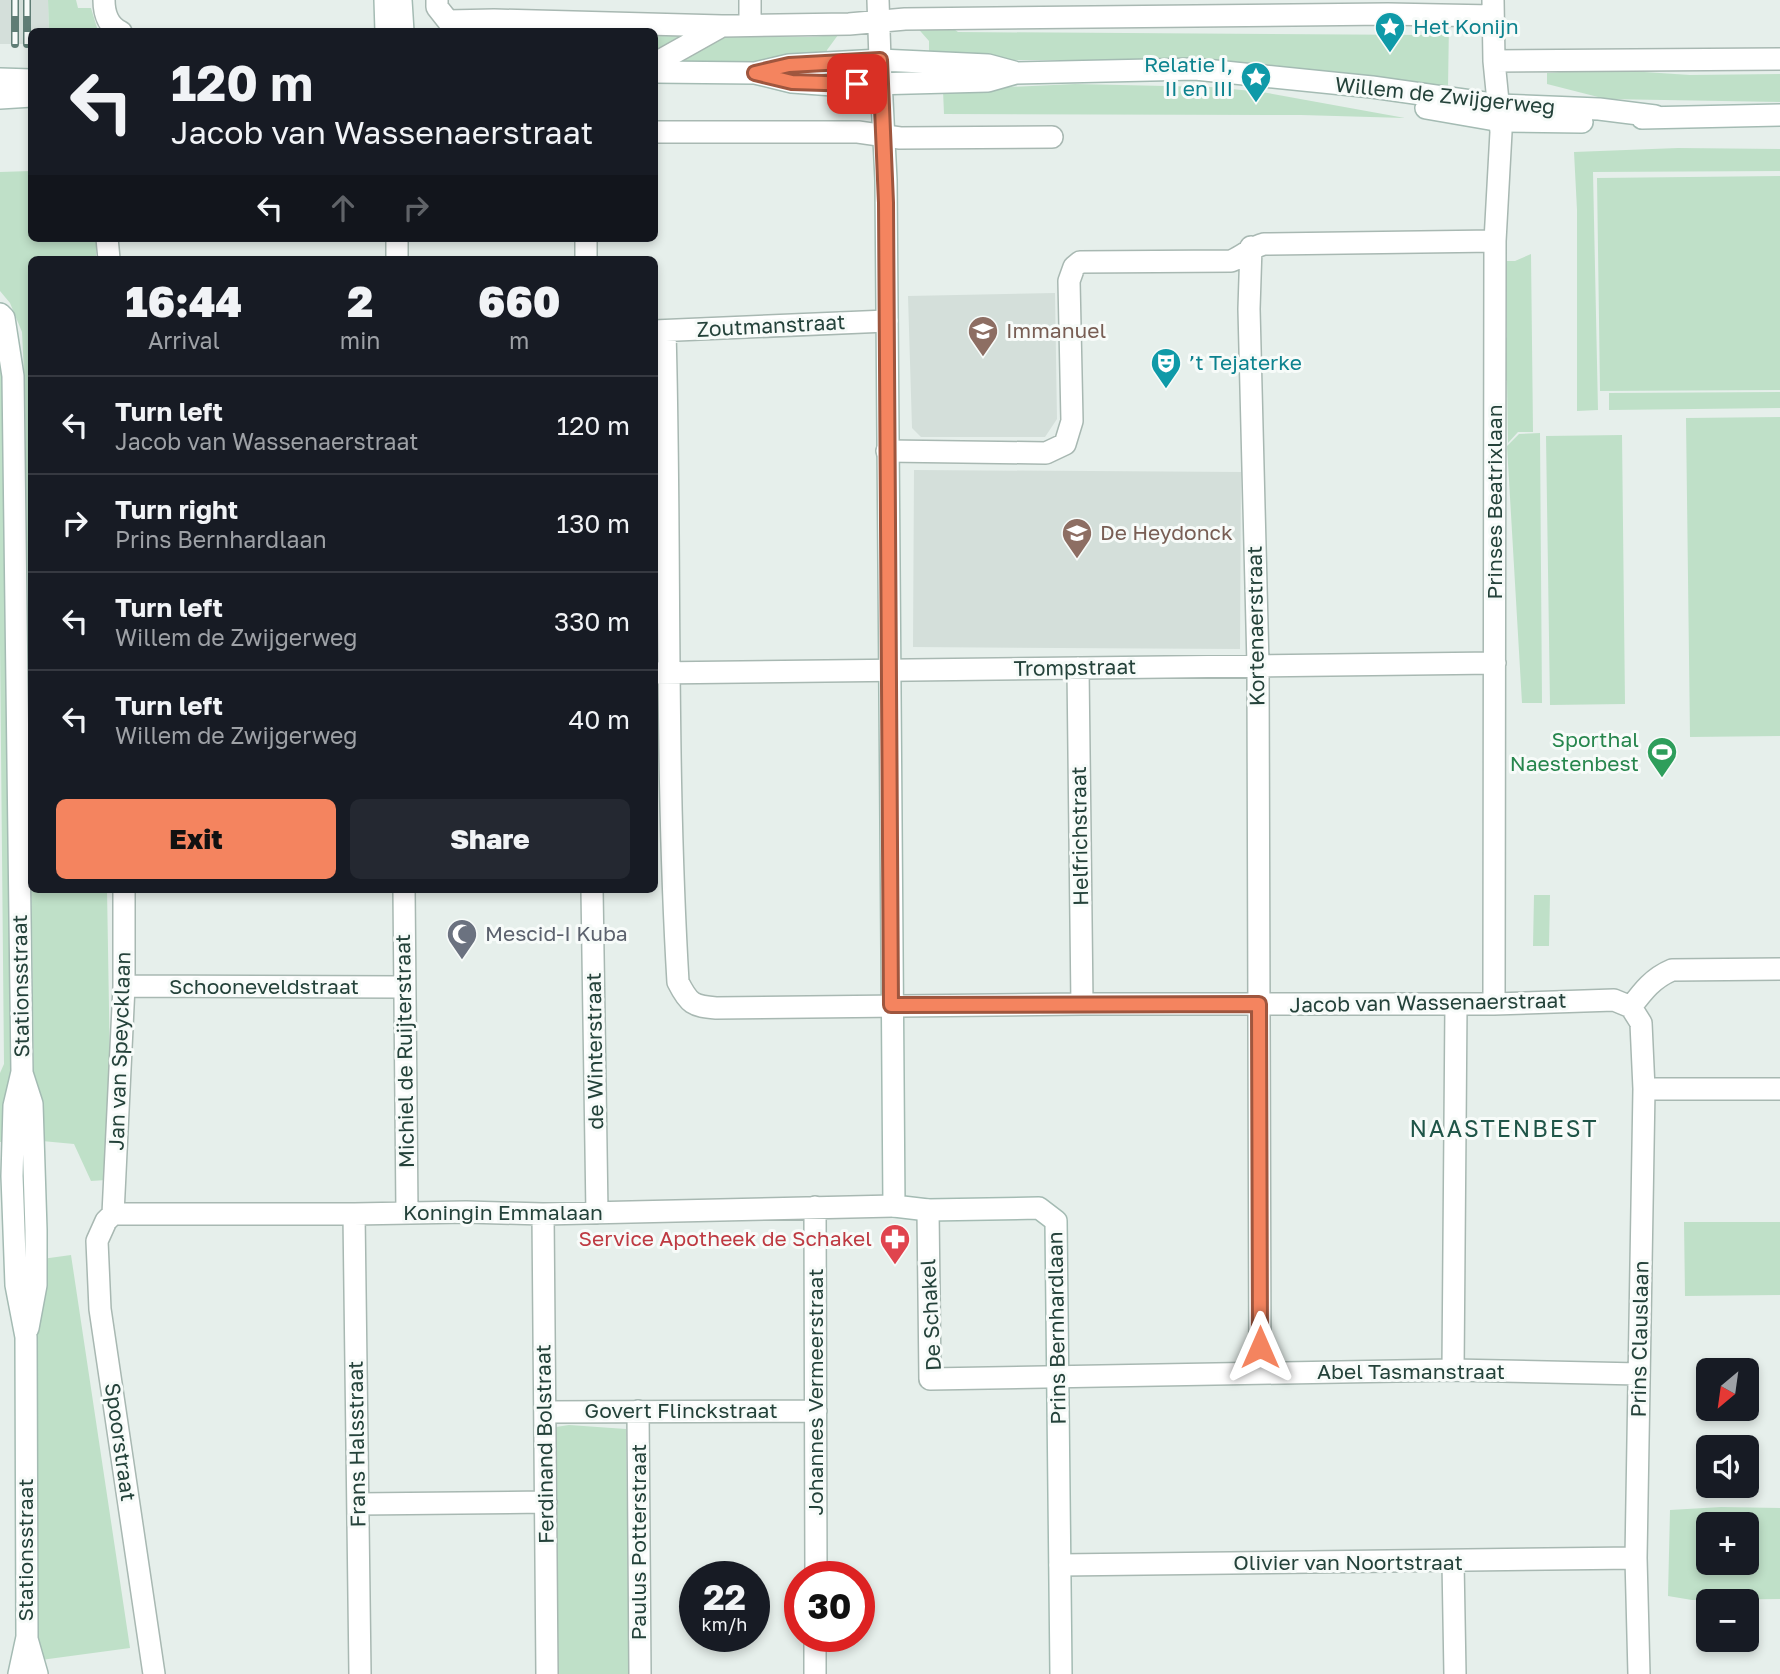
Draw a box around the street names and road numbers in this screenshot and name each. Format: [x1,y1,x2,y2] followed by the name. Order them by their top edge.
[1334,71,1557,120] street label: Willem de Zwijgerweg
[696,308,846,342] street label: Zoutmanstraat
[1481,404,1507,600] street label: Prinses Beatrixlaan
[1241,546,1269,706] street label: Kortenaerstraat
[1013,653,1137,681] street label: Trompstraat
[1065,766,1093,906] street label: Helfrichstraat
[6,914,34,1058] street label: Stationsstraat
[389,934,419,1168] street label: Michiel de Ruijterstraat
[103,951,135,1151] street label: Jan van Speycklaan
[580,972,608,1130] street label: de Winterstraat
[169,973,359,999] street label: Schooneveldstraat
[1289,987,1567,1017] street label: Jacob van Wassenaerstraat
[403,1199,603,1225] street label: Koningin Emmalaan
[1041,1231,1071,1425] street label: Prins Bernhardlaan
[914,1258,946,1372] street label: De Schakel
[1625,1260,1653,1418] street label: Prins Clauslaan
[802,1268,828,1516] street label: Johannes Vermeerstraat
[529,1344,559,1544] street label: Ferdinand Bolstraat
[1317,1358,1505,1384] street label: Abel Tasmanstraat
[342,1360,370,1528] street label: Frans Halsstraat
[100,1381,142,1503] street label: Spoorstraat
[584,1397,778,1423] street label: Govert Flinckstraat
[625,1444,651,1640] street label: Paulus Potterstraat
[12,1478,38,1622] street label: Stationsstraat
[1233,1549,1463,1575] street label: Olivier van Noortstraat

